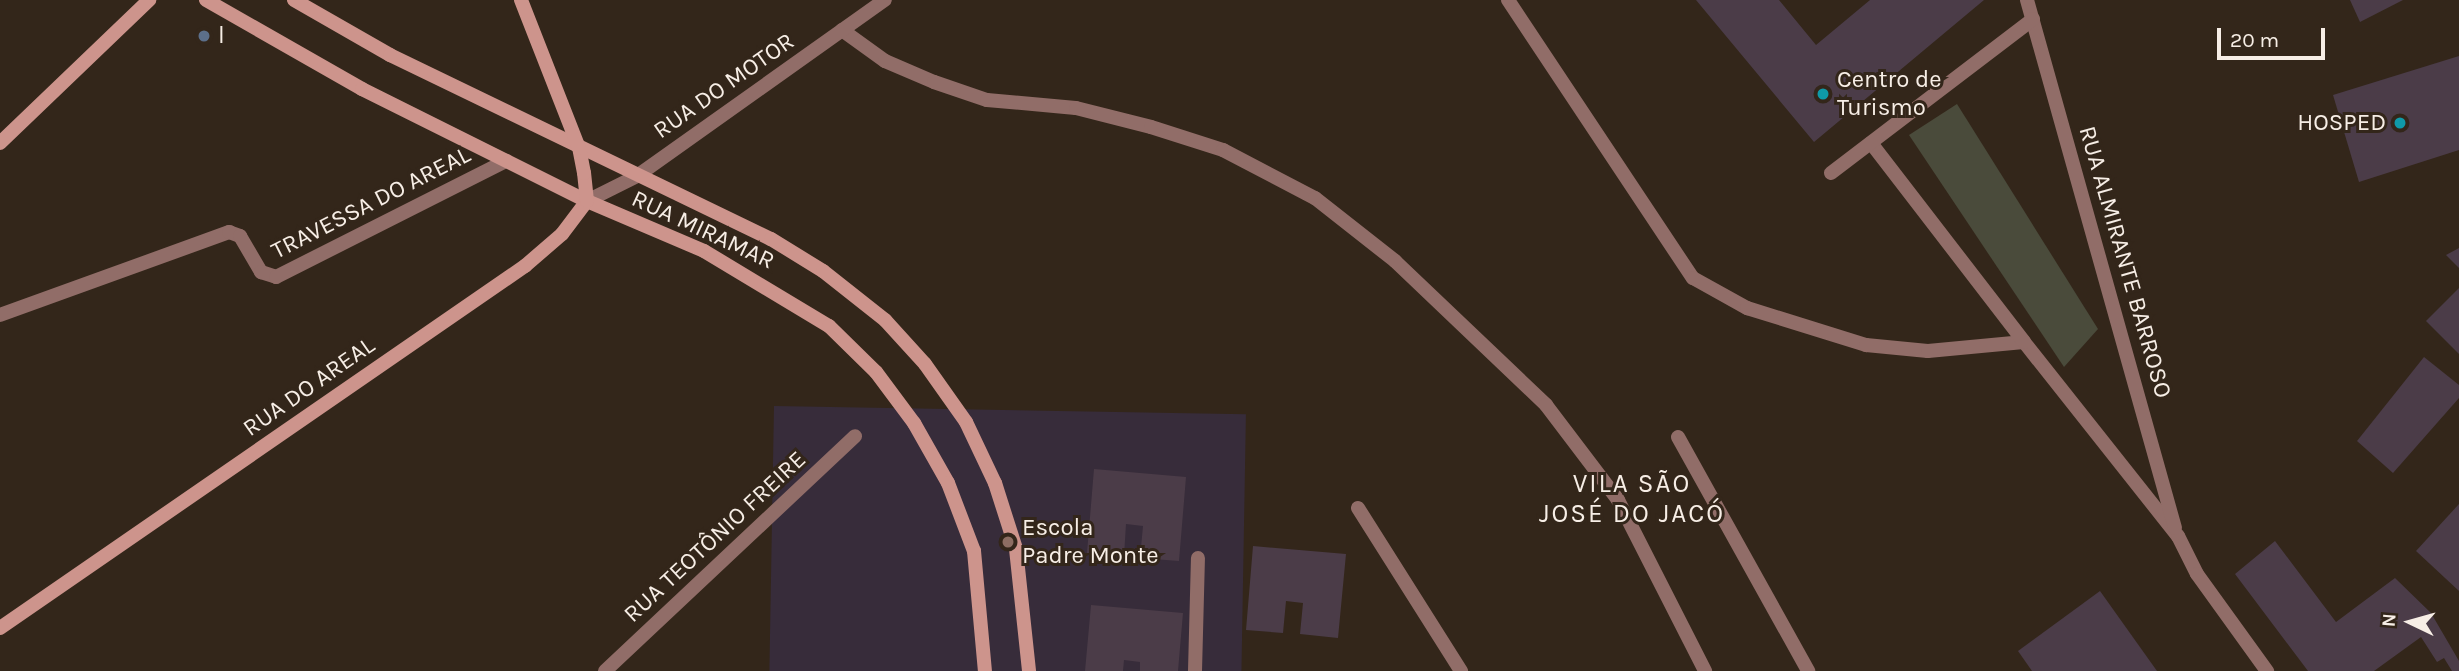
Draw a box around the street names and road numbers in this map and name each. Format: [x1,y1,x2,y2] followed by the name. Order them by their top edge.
[648,27,800,145] street label: RUA DO MOTOR
[2072,123,2178,401] street label: RUA ALMIRANTE BARROSO
[267,140,475,266] street label: TRAVESSA DO AREAL
[627,184,779,276] street label: RUA MIRAMAR
[238,331,380,443] street label: RUA DO AREAL
[618,445,812,629] street label: RUA TEOTÔNIO FREIRE

